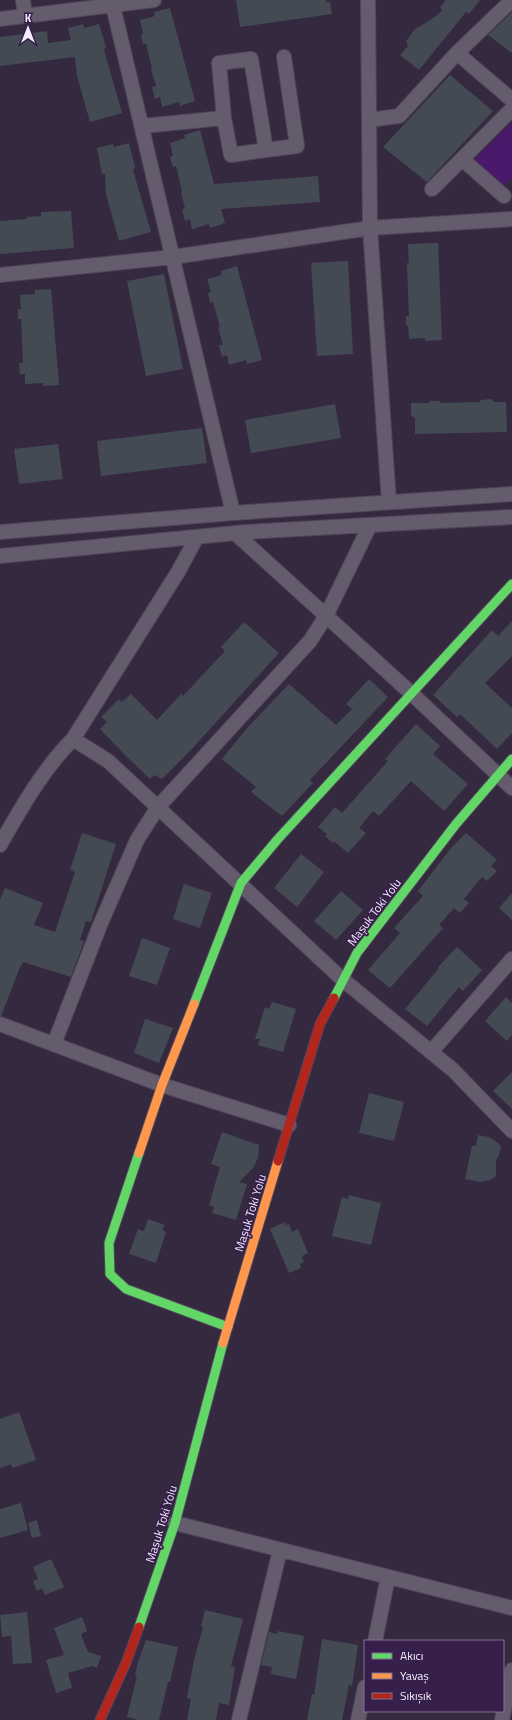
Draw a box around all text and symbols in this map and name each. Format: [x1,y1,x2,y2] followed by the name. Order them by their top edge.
[8,8,48,48] north arrow
[25,10,32,26] text: K
[342,874,406,950] street label: Maşuk Toki Yolu
[229,1172,271,1254] street label: Maşuk Toki Yolu
[140,1483,182,1565] street label: Maşuk Toki Yolu
[364,1640,504,1712] legend
[400,1646,423,1665] text: Akıcı
[400,1666,429,1685] text: Yavaş
[400,1686,432,1705] text: Sıkışık

